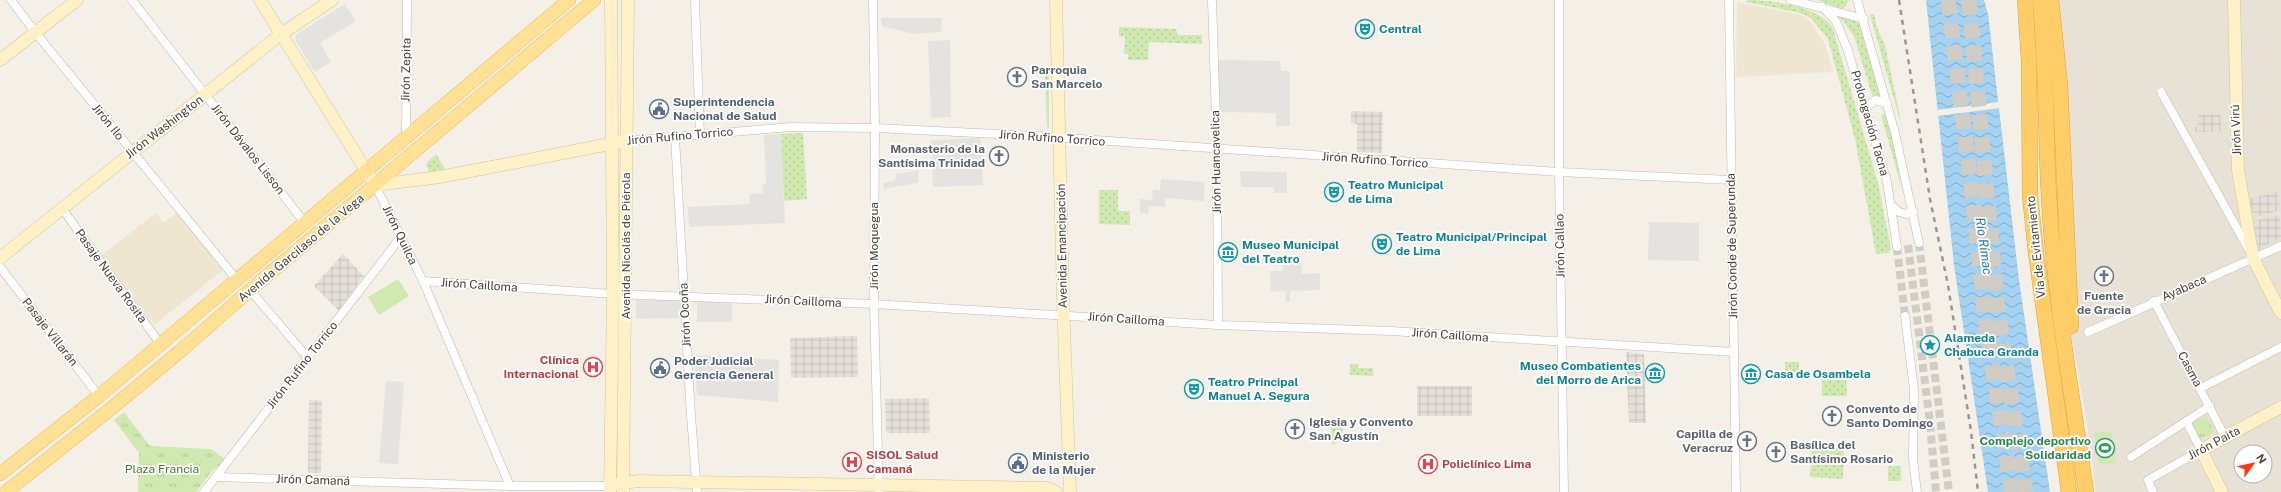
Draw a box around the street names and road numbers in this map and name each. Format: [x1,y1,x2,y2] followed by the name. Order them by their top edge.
[398,38,414,102] street label: Jirón Zepita
[1848,69,1892,177] street label: Prolongación Tacna
[122,92,206,162] street label: Jirón Washington
[89,101,127,143] street label: Jirón Ilo
[208,101,288,197] street label: Jirón Dávalos Lisson
[2228,104,2244,156] street label: Jirón Virú
[1208,110,1224,214] street label: Jirón Huancavelica
[626,124,734,148] street label: Jirón Rufino Torrico
[998,127,1106,149] street label: Jirón Rufino Torrico
[1321,149,1429,171] street label: Jirón Rufino Torrico
[619,172,633,320] street label: Avenida Nicolás de Piérola
[1724,173,1740,319] street label: Jirón Conde de Superunda
[1054,183,1070,308] street label: Avenida Emancipación
[235,191,367,305] street label: Avenida Garcilaso de la Vega
[2024,195,2048,299] street label: Vía de Evitamiento
[867,202,881,290] street label: Jirón Moquegua
[380,203,420,267] street label: Jirón Quilca
[1552,214,1568,278] street label: Jirón Callao
[72,226,150,326] street label: Pasaje Nueva Rosita
[2159,272,2209,304] street label: Ayabaca
[440,275,518,295] street label: Jirón Cailloma
[676,282,694,348] street label: Jirón Ocoña
[764,292,842,310] street label: Jirón Cailloma
[19,295,81,369] street label: Pasaje Villarán
[1087,309,1165,329] street label: Jirón Cailloma
[264,318,341,411] street label: Jirón Rufino Torrico
[1411,325,1489,345] street label: Jirón Cailloma
[2175,349,2205,389] street label: Casma
[2185,423,2243,463] street label: Jirón Paita
[276,472,350,488] street label: Jirón Camaná

